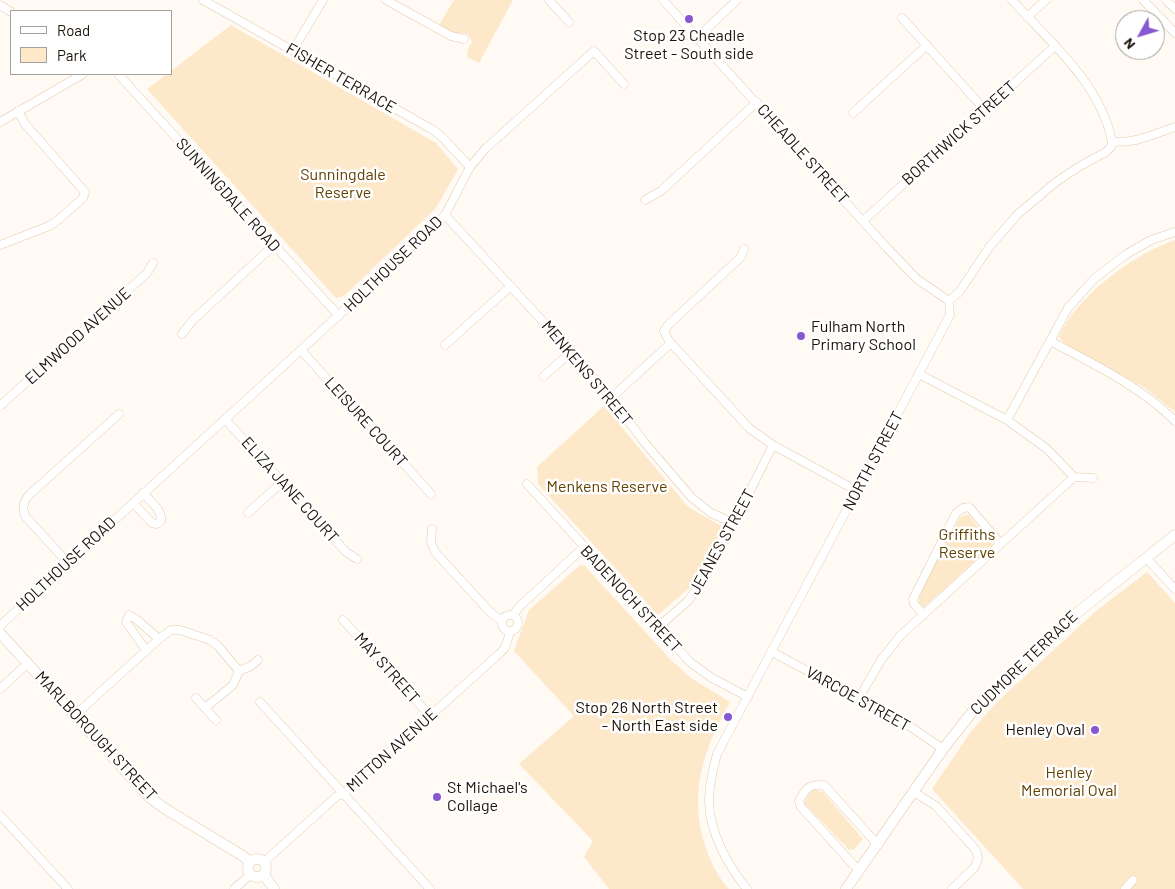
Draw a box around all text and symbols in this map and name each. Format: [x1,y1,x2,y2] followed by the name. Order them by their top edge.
[10,10,172,75] legend
[1115,10,1165,60] north arrow
[683,13,695,25] marker: Stop 23 Cheadle Street - South side
[57,21,90,39] text: Road
[624,26,754,64] place label: Stop 23 Cheadle Street - South side
[1119,35,1138,53] text: N
[283,39,399,117] street label: FISHER TERRACE
[57,46,86,64] text: Park
[898,77,1020,189] street label: BORTHWICK STREET
[753,100,853,208] street label: CHEADLE STREET
[172,134,284,256] street label: SUNNINGDALE ROAD
[300,165,386,203] park label: Sunningdale Reserve
[340,212,446,316] street label: HOLTHOUSE ROAD
[21,284,135,388] street label: ELMWOOD AVENUE
[538,317,636,429] street label: MENKENS STREET
[811,317,916,355] place label: Fulham North Primary School
[795,330,807,342] marker: Fulham North Primary School
[321,373,411,471] street label: LEISURE COURT
[839,408,907,514] street label: NORTH STREET
[237,433,343,547] street label: ELIZA JANE COURT
[547,477,667,497] park label: Menkens Reserve
[685,486,759,598] street label: JEANES STREET
[12,513,120,615] street label: HOLTHOUSE ROAD
[939,525,995,563] park label: Griffiths Reserve
[576,541,686,657] street label: BADENOCH STREET
[966,607,1082,719] street label: CUDMORE TERRACE
[350,629,424,707] street label: MAY STREET
[802,662,914,736] street label: VARCOE STREET
[31,667,161,805] street label: MARLBOROUGH STREET
[575,698,718,736] place label: Stop 26 North Street - North East side
[343,704,441,796] street label: MITTON AVENUE
[722,711,734,723] marker: Stop 26 North Street - North East side
[1006,720,1085,740] place label: Henley Oval
[1089,724,1101,736] marker: Henley Oval
[1021,763,1117,801] park label: Henley Memorial Oval
[447,778,528,816] place label: St Michael's Collage
[431,791,443,803] marker: St Michael's Collage

